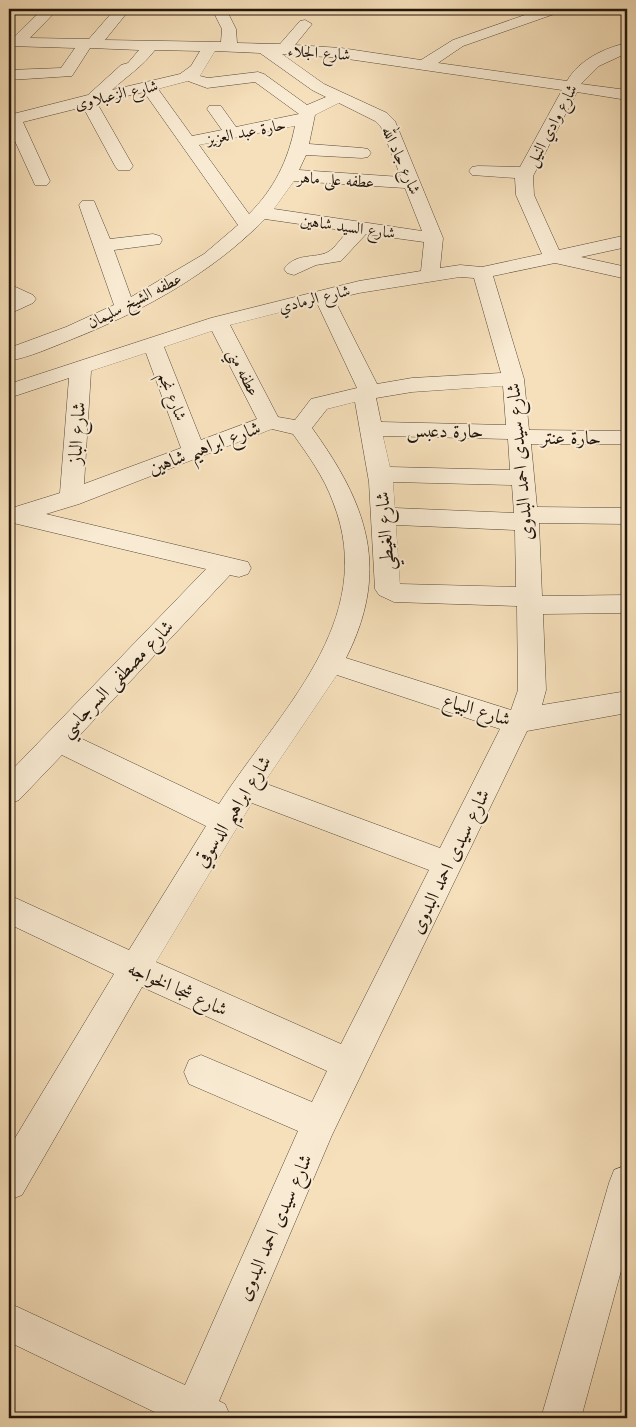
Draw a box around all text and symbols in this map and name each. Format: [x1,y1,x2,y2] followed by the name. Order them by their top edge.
[287,44,351,68] street label: شارع الجلاء
[73,78,161,117] street label: شارع الزعبلاوى
[524,82,585,171] street label: شارع وادي النيل
[204,117,287,150] street label: حارة عبد العزيز
[374,122,428,199] street label: شارع جاد الله
[295,170,375,194] street label: عطفه على ماهر
[299,213,396,247] street label: شارع السيد شاهين
[85,271,187,337] street label: عطفه الشيخ سليمان
[277,282,353,320] street label: شارع الرمادي
[218,347,261,402] street label: عطفه مني
[149,370,189,426] street label: شارع نجم
[505,382,542,541] street label: شارع سيدى احمد البدوى
[67,401,94,467] street label: شارع الباز
[146,419,266,487] street label: شارع ابراهيم شاهين
[406,422,484,444] street label: حارة دعبس
[539,430,601,449] street label: حارة عنتر
[374,490,406,571] street label: شارع الغيطي
[58,618,182,746] street label: شارع مصطفى السرجاسي
[439,692,512,734] street label: شارع البياع
[192,753,283,875] street label: شارع ابراهيم الدسوقي
[408,787,498,939] street label: شارع سيدى احمد البدوى
[123,959,230,1024] street label: شارع شجا الخواجه
[235,1152,321,1306] street label: شارع سيدى احمد البدوى

